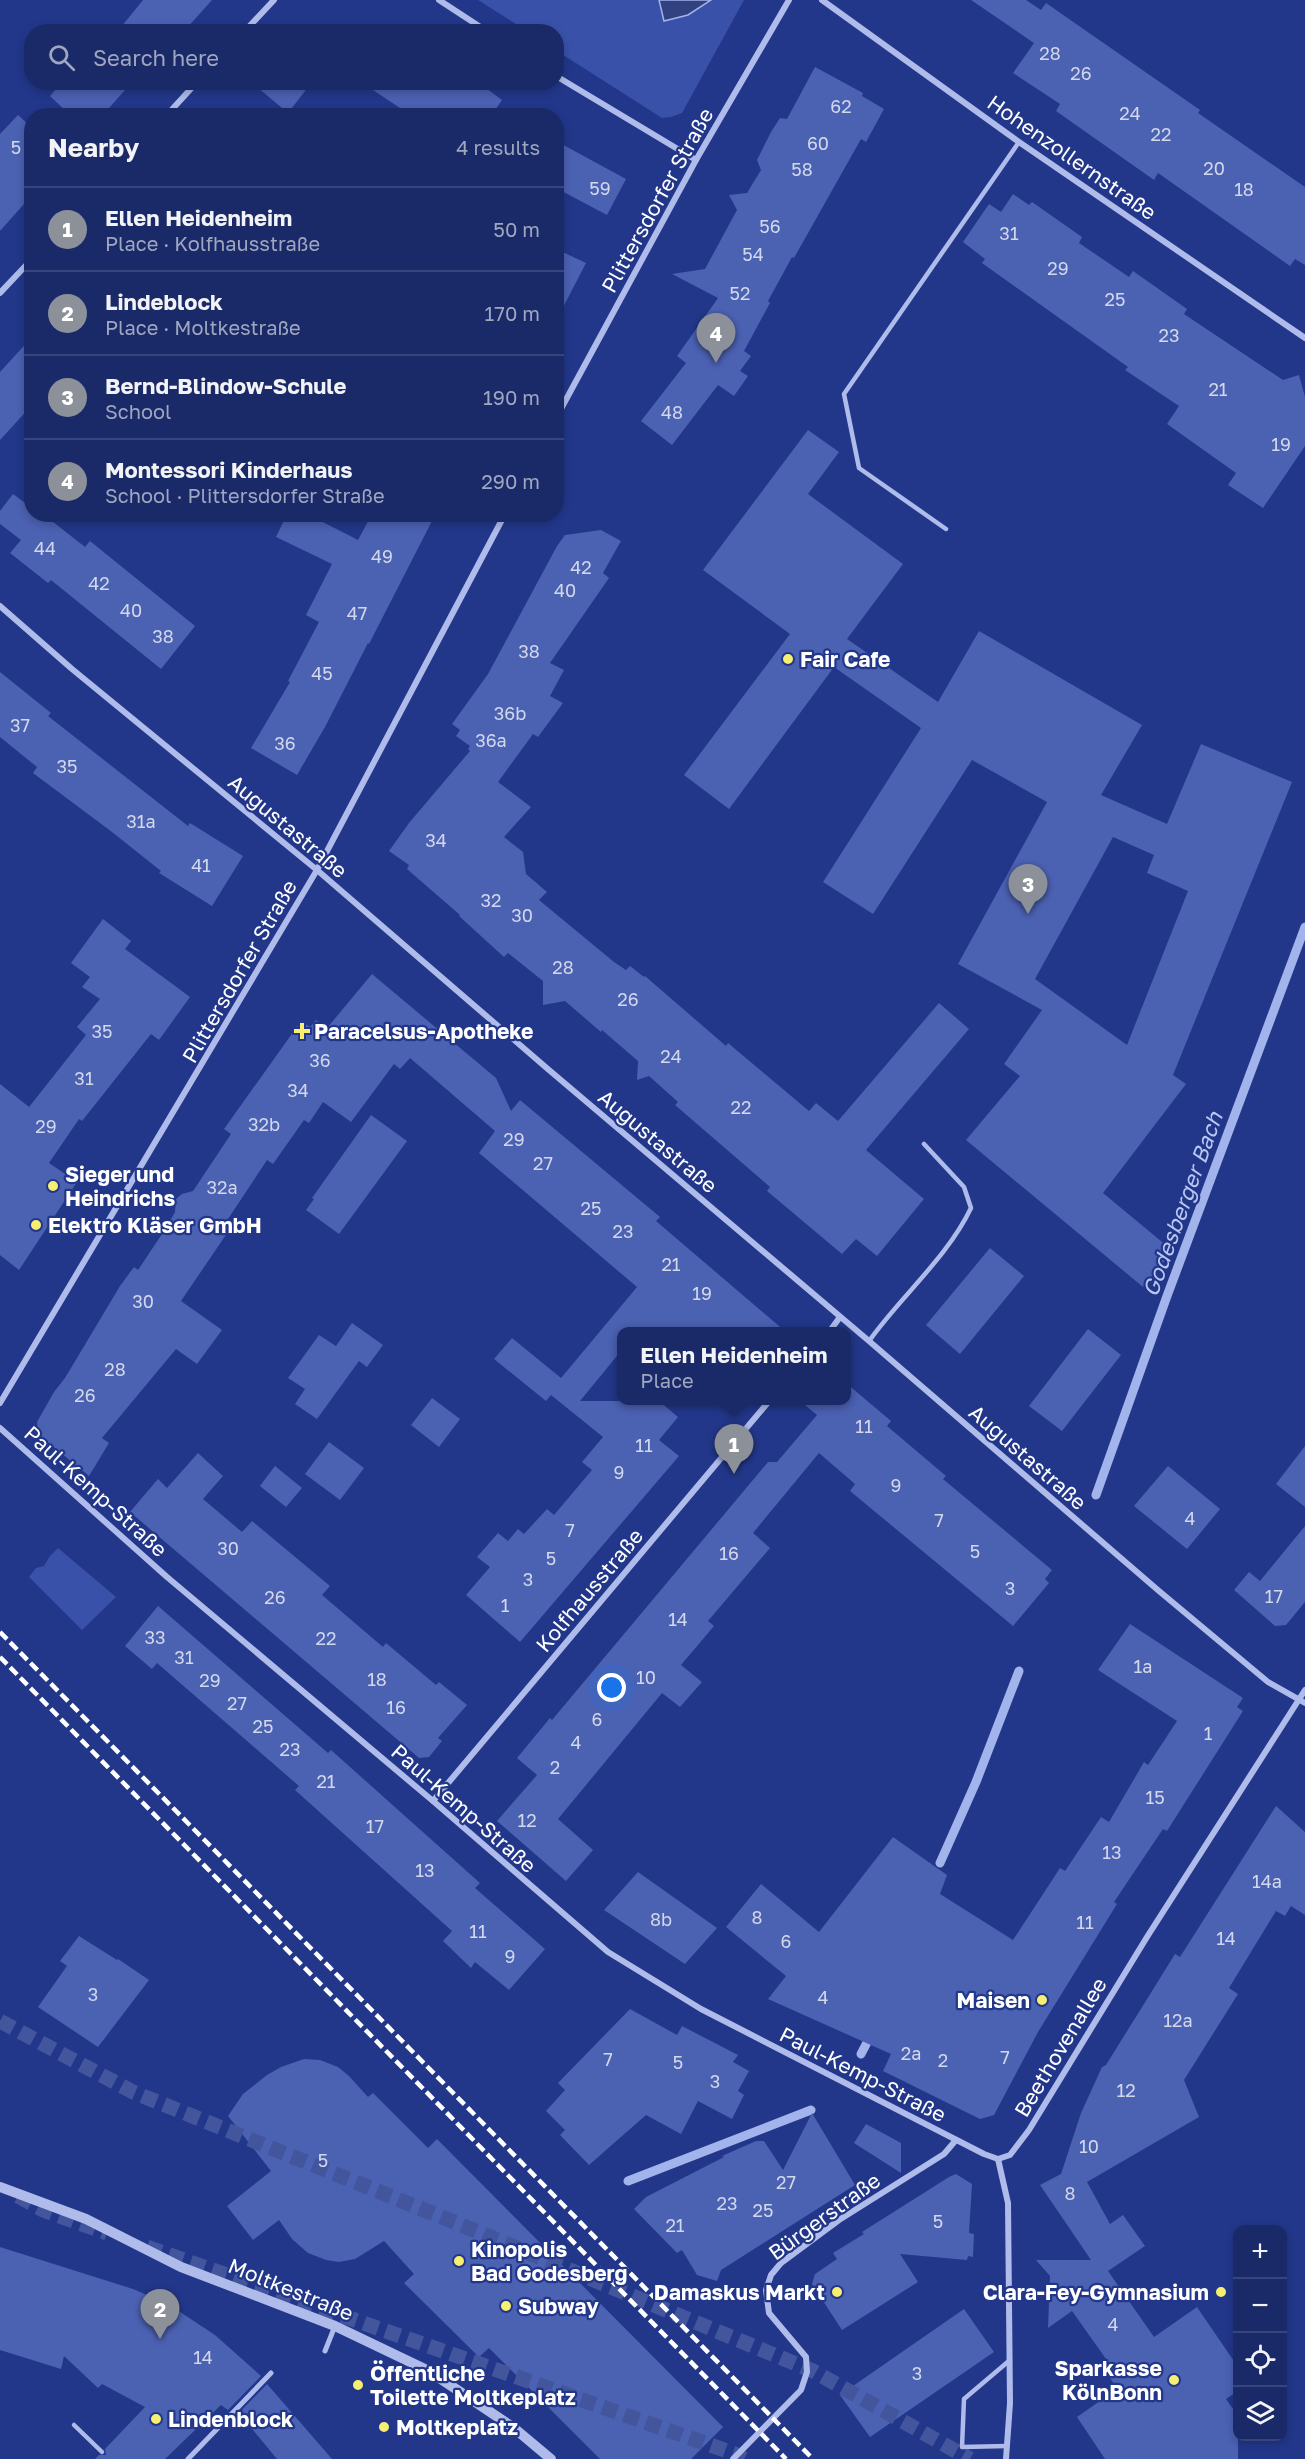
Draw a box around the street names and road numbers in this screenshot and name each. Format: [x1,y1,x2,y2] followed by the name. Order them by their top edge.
[983,89,1161,225] street label: Hohenzollernstraße
[595,103,719,297] street label: Plittersdorfer Straße
[223,769,353,883] street label: Augustastraße
[176,875,302,1067] street label: Plittersdorfer Straße
[593,1084,723,1198] street label: Augustastraße
[964,1399,1092,1515] street label: Augustastraße
[19,1420,173,1562] street label: Paul-Kemp-Straße
[530,1523,648,1657] street label: Kolfhausstraße
[386,1738,542,1878] street label: Paul-Kemp-Straße
[1008,1973,1112,2121] street label: Beethovenallee
[775,2021,951,2127] street label: Paul-Kemp-Straße
[763,2167,885,2265] street label: Bürgerstraße
[225,2252,357,2326] street label: Moltkestraße

